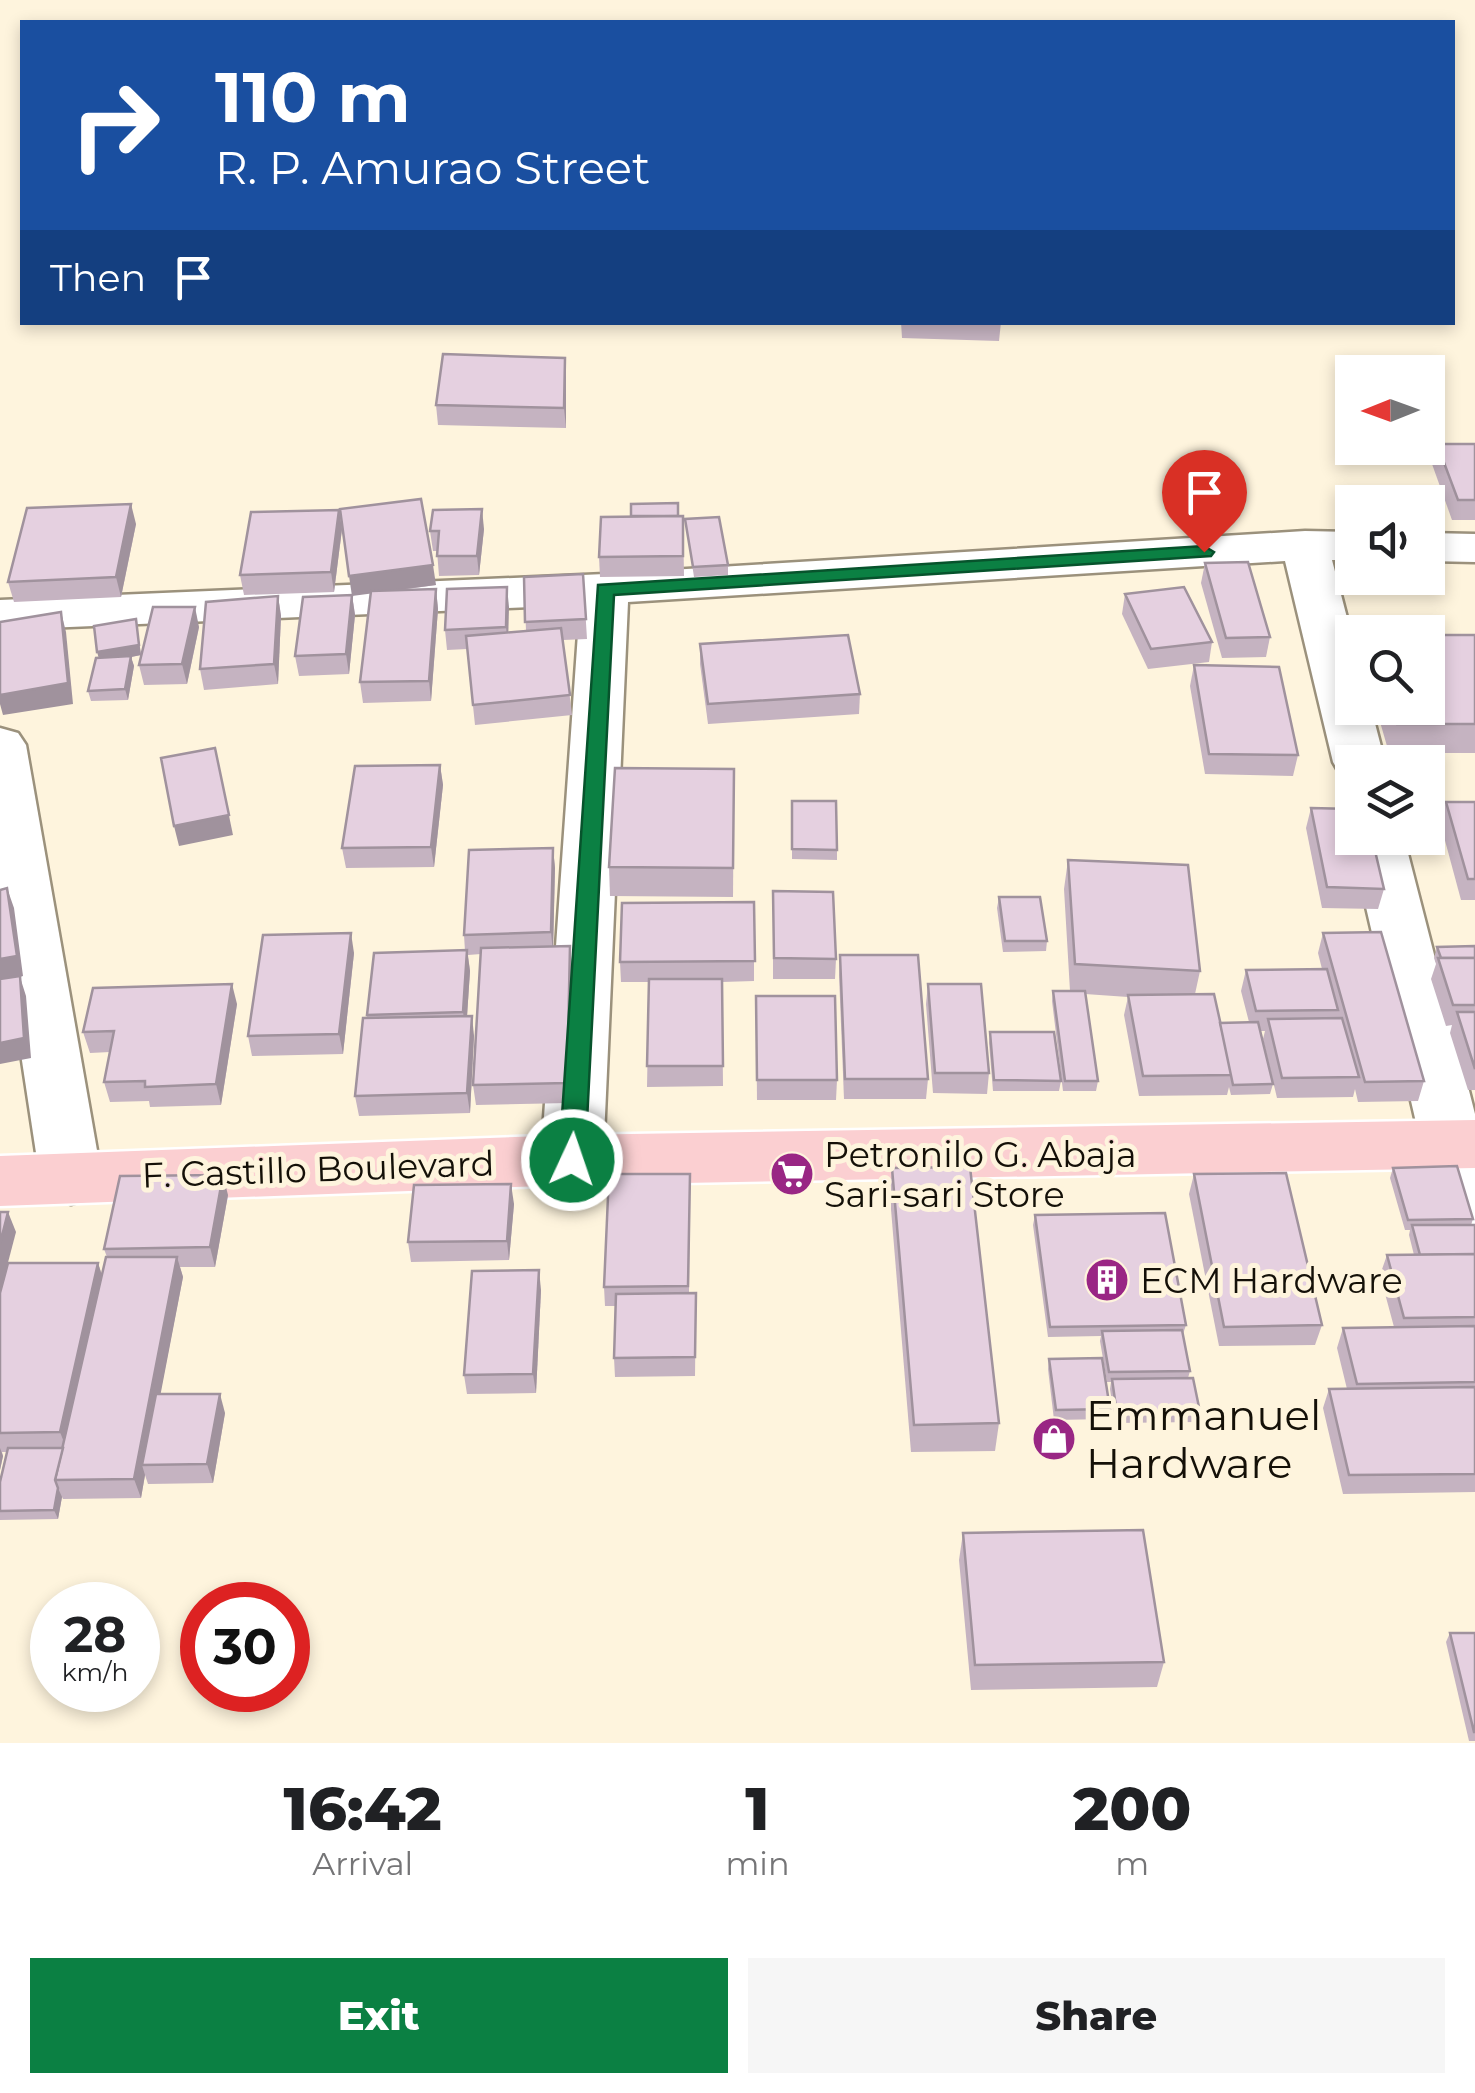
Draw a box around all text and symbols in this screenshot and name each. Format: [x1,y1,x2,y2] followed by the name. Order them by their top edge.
[215,54,411,140] text: 110 m
[50,60,180,190] icon: right
[215,140,650,195] text: R. P. Amurao Street
[166,250,221,305] icon: arrive
[50,254,146,301] text: Then
[1335,355,1445,465] north arrow
[1335,355,1445,855] map controls
[1162,450,1247,553] pin
[1177,465,1232,520] icon: arrive
[1335,485,1445,595] button: sound
[1335,615,1445,725] button: search
[1335,745,1445,855] button: layers
[520,1108,624,1212] position arrow
[824,1133,1137,1216] place label: Petronilo G. Abaja Sari-sari Store
[141,1141,495,1197] street label: F. Castillo Boulevard
[769,1151,815,1197] supermarket icon: Petronilo G. Abaja Sari-sari Store
[1084,1257,1130,1303] building icon: ECM Hardware
[1140,1259,1403,1302] place label: ECM Hardware
[1086,1389,1321,1489] place label: Emmanuel Hardware
[1031,1416,1077,1462] shop icon: Emmanuel Hardware
[180,1582,310,1712] speed limit sign: 30
[64,1604,126,1665] text: 28
[62,1657,128,1687] text: km/h
[284,1772,442,1845] text: 16:42
[745,1772,770,1845] text: 1
[1073,1772,1191,1845] text: 200
[312,1844,413,1883] text: Arrival
[725,1844,790,1883] text: min
[1115,1844,1149,1883] text: m
[30,1958,728,2073] button: Exit
[748,1958,1445,2073] button: Share

